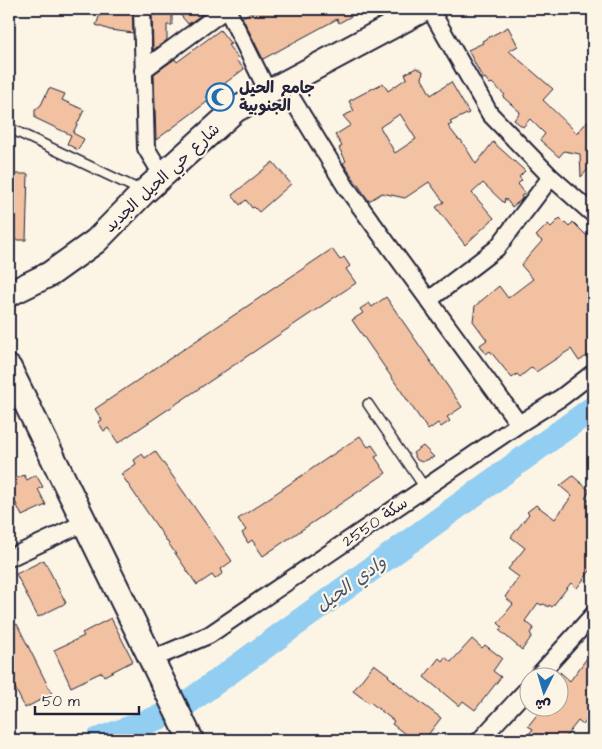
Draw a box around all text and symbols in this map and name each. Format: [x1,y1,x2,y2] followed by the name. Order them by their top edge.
[239,77,315,117] place label: جامع الحيل الجنوبية
[205,82,235,112] mosque icon: جامع الحيل الجنوبية
[99,118,227,240] street label: شارع حي الحيل الجديد
[338,492,412,552] street label: سكة 2550
[311,550,392,618] water label: وادي الحيل
[520,666,570,716] north arrow
[35,684,139,716] scale bar
[42,691,80,712] text: 50 m
[534,693,551,715] text: ش

